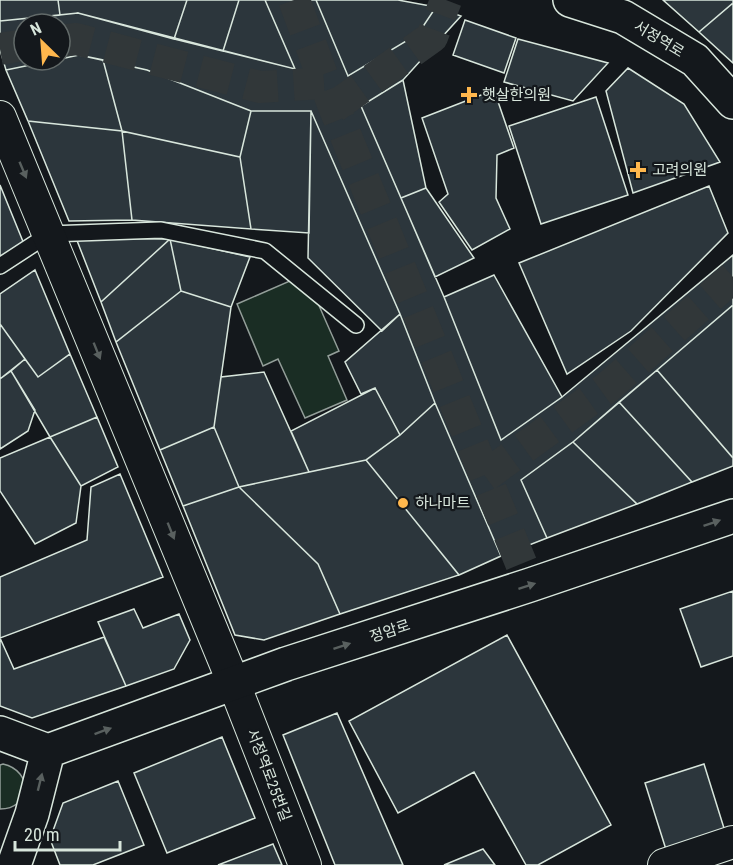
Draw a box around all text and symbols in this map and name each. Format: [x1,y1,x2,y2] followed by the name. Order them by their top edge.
[12,12,72,72] north arrow
[631,17,687,61] street label: 서정역로
[27,18,44,40] text: N
[460,86,478,104] marker: 햇살한의원
[482,86,551,104] place label: 햇살한의원
[629,161,647,179] marker: 고려의원
[652,161,707,179] place label: 고려의원
[18,162,28,180] one-way arrow
[92,342,102,360] one-way arrow
[415,494,470,512] place label: 하나마트
[396,496,410,510] marker: 하나마트
[703,518,721,527] one-way arrow
[167,522,176,540] one-way arrow
[518,581,536,590] one-way arrow
[368,616,412,646] street label: 정암로
[333,641,351,651] one-way arrow
[94,726,112,736] one-way arrow
[243,726,295,824] street label: 서정역로25번길
[36,773,46,792] one-way arrow
[15,814,120,852] scale bar
[24,824,59,845] text: 20 m

